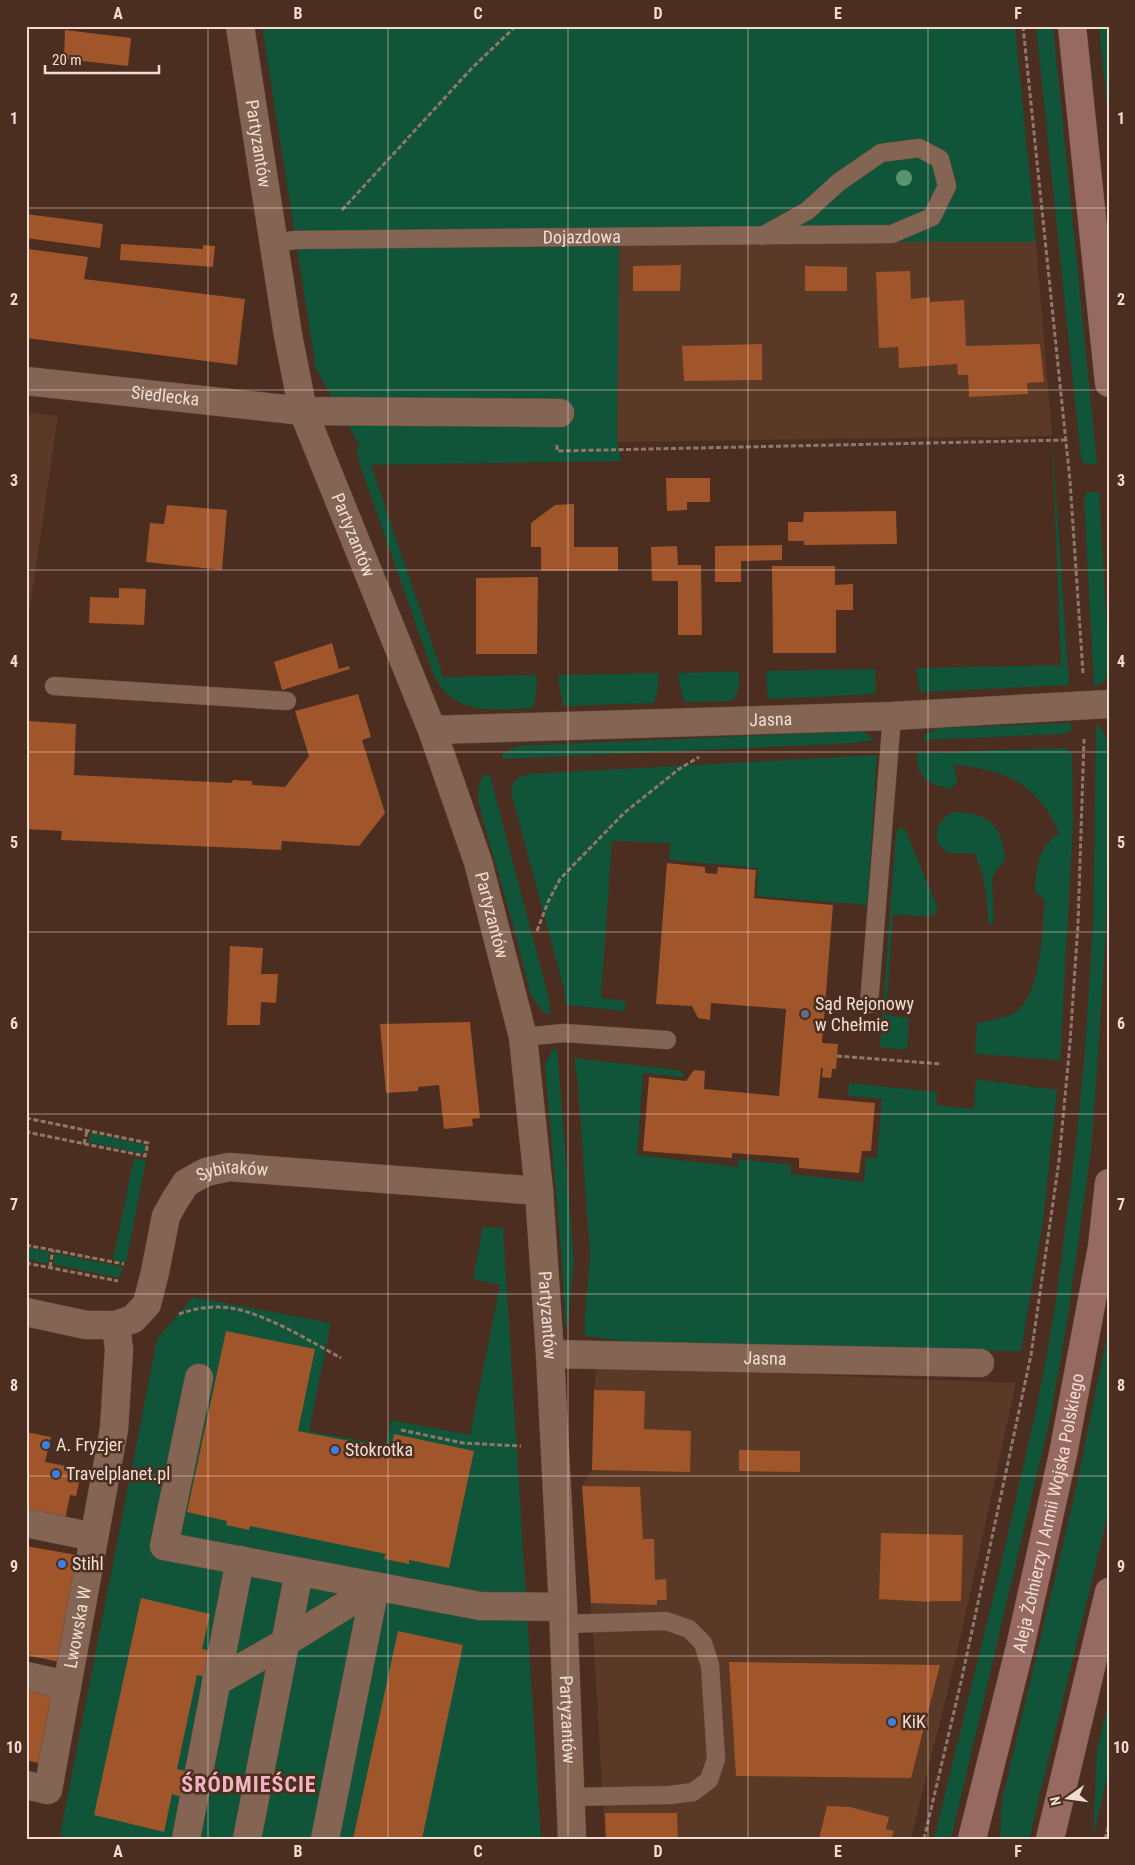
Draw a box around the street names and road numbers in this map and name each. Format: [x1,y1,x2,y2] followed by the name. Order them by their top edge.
[242,98,276,189] street label: Partyzantów
[543,226,621,248] street label: Dojazdowa
[130,381,200,410] street label: Siedlecka
[327,490,380,580] street label: Partyzantów
[749,708,793,730] street label: Jasna
[471,870,513,961] street label: Partyzantów
[192,1156,269,1185] street label: Sybiraków
[534,1270,561,1360] street label: Partyzantów
[743,1347,787,1369] street label: Jasna
[1008,1372,1088,1655] street label: Aleja Żołnierzy I Armii Wojska Polskiego
[59,1584,95,1670] street label: Lwowska W
[556,1675,580,1765] street label: Partyzantów

